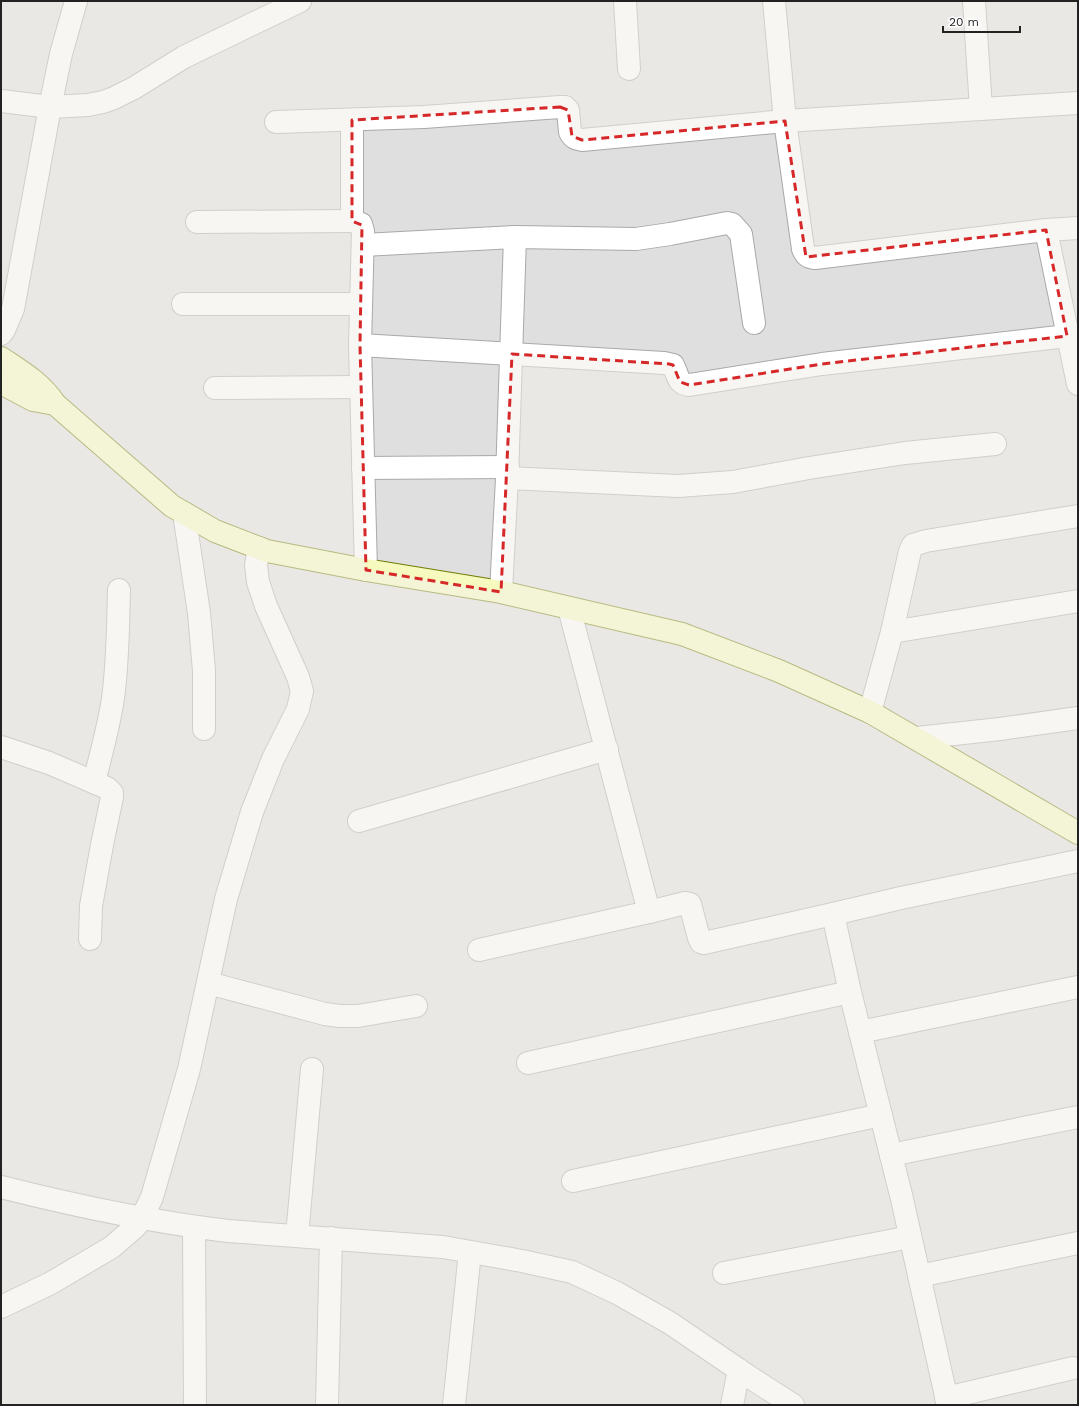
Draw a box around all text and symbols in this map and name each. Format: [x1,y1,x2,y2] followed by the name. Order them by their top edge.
[943,8,1020,34] scale bar
[949,15,979,29] text: 20 m

